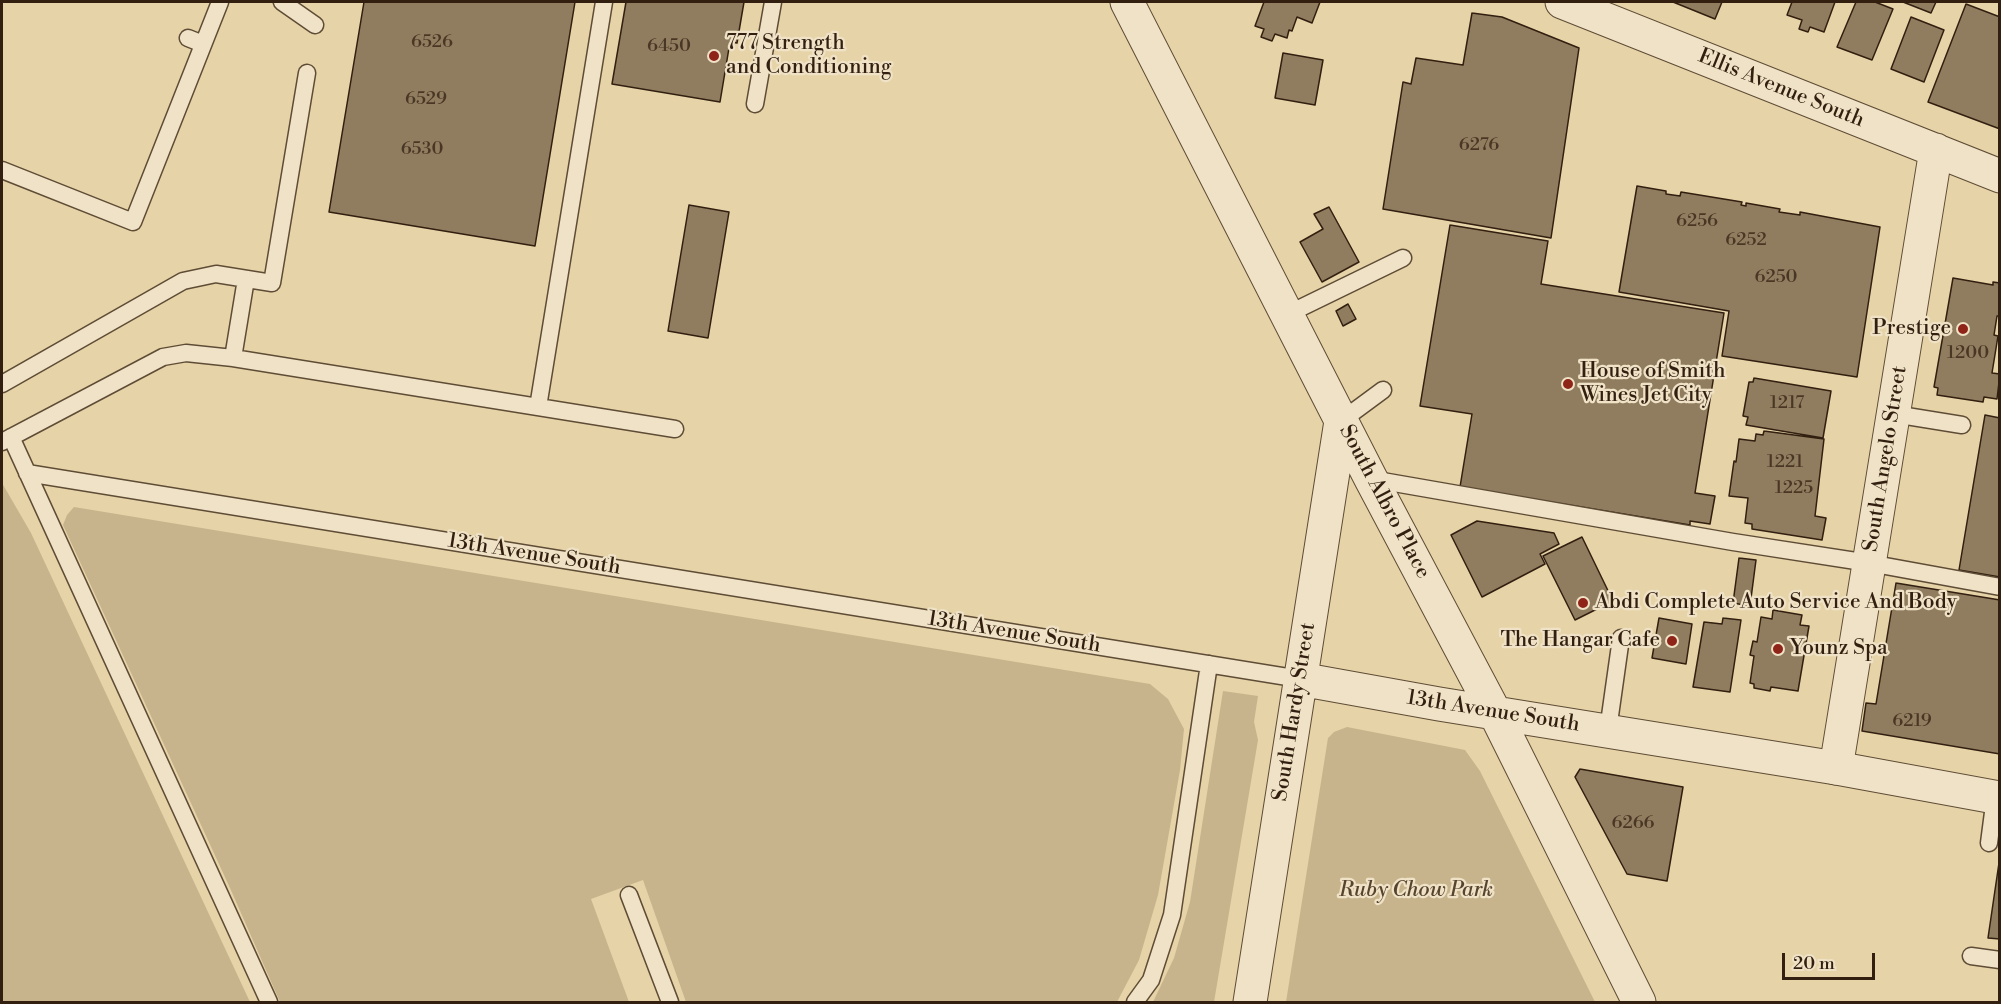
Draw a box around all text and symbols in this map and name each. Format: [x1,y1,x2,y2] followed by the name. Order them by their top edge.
[726,31,892,81] place label: 777 Strength and Conditioning
[411,32,453,54] house number: 6526
[647,36,691,58] house number: 6450
[1694,44,1868,134] street label: Ellis Avenue South
[707,49,721,63] marker: 777 Strength and Conditioning
[405,89,447,111] house number: 6529
[1459,135,1499,157] house number: 6276
[401,139,443,161] house number: 6530
[1676,211,1718,233] house number: 6256
[1725,230,1767,252] house number: 6252
[1754,267,1798,289] house number: 6250
[1872,316,1951,342] place label: Prestige
[1956,322,1970,336] marker: Prestige
[1947,343,1989,365] house number: 1200
[1580,359,1725,409] place label: House of Smith Wines Jet City
[1859,364,1913,554] street label: South Angelo Street
[1561,377,1575,391] marker: House of Smith Wines Jet City
[1770,393,1804,415] house number: 1217
[1333,421,1435,583] street label: South Albro Place
[1767,452,1803,474] house number: 1221
[1775,478,1813,500] house number: 1225
[446,529,622,581] street label: 13th Avenue South
[1595,590,1957,616] place label: Abdi Complete Auto Service And Body
[1576,596,1590,610] marker: Abdi Complete Auto Service And Body
[926,607,1102,659] street label: 13th Avenue South
[1268,621,1322,803] street label: South Hardy Street
[1500,628,1660,654] place label: The Hangar Cafe
[1665,634,1679,648] marker: The Hangar Cafe
[1790,636,1888,662] place label: Younz Spa
[1771,642,1785,656] marker: Younz Spa
[1405,686,1581,738] street label: 13th Avenue South
[1892,711,1932,733] house number: 6219
[1612,813,1654,835] house number: 6266
[1339,878,1493,904] park label: Ruby Chow Park
[1785,941,1878,979] scale bar
[1793,952,1835,975] text: 20 m

